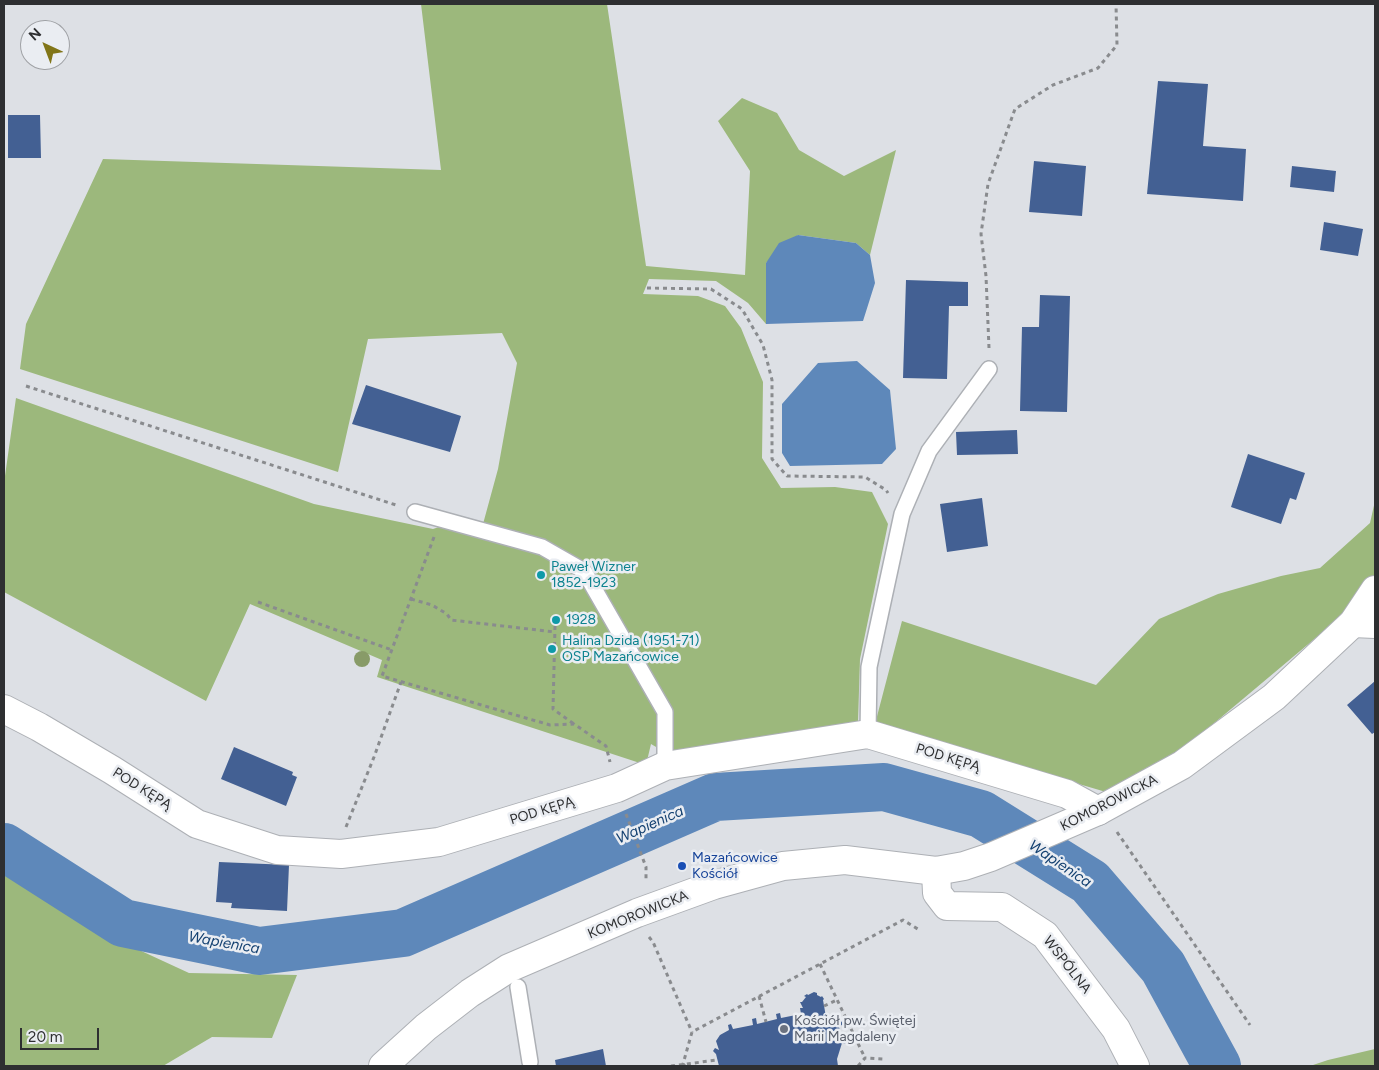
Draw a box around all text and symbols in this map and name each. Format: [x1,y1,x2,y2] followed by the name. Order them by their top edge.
[20,20,70,70] north arrow
[25,24,45,44] text: N
[551,559,636,592] place label: Paweł Wizner 1852-1923
[535,569,547,581] marker: Paweł Wizner 1852-1923
[566,612,596,628] place label: 1928
[550,614,562,626] marker: 1928
[562,633,699,666] place label: Halina Dzida (1951-71) OSP Mazańcowice
[546,643,558,655] marker: Halina Dzida (1951-71) OSP Mazańcowice
[914,740,982,776] street label: POD KĘPĄ
[109,764,175,814] street label: POD KĘPĄ
[1058,771,1160,835] street label: KOMOROWICKA
[508,793,576,829] street label: POD KĘPĄ
[613,802,687,848] water label: Wapienica
[1025,836,1095,892] water label: Wapienica
[692,850,778,882] place label: Mazańcowice Kościół
[676,860,688,872] marker: Mazańcowice Kościół
[585,887,691,943] street label: KOMOROWICKA
[187,928,261,958] water label: Wapienica
[1039,933,1095,997] street label: WSPÓLNA
[794,1013,916,1046] place label: Kościół pw. Świętej Marii Magdaleny
[22,1018,101,1050] scale bar
[778,1023,790,1035] marker: Kościół pw. Świętej Marii Magdaleny
[28,1028,62,1046] text: 20 m

